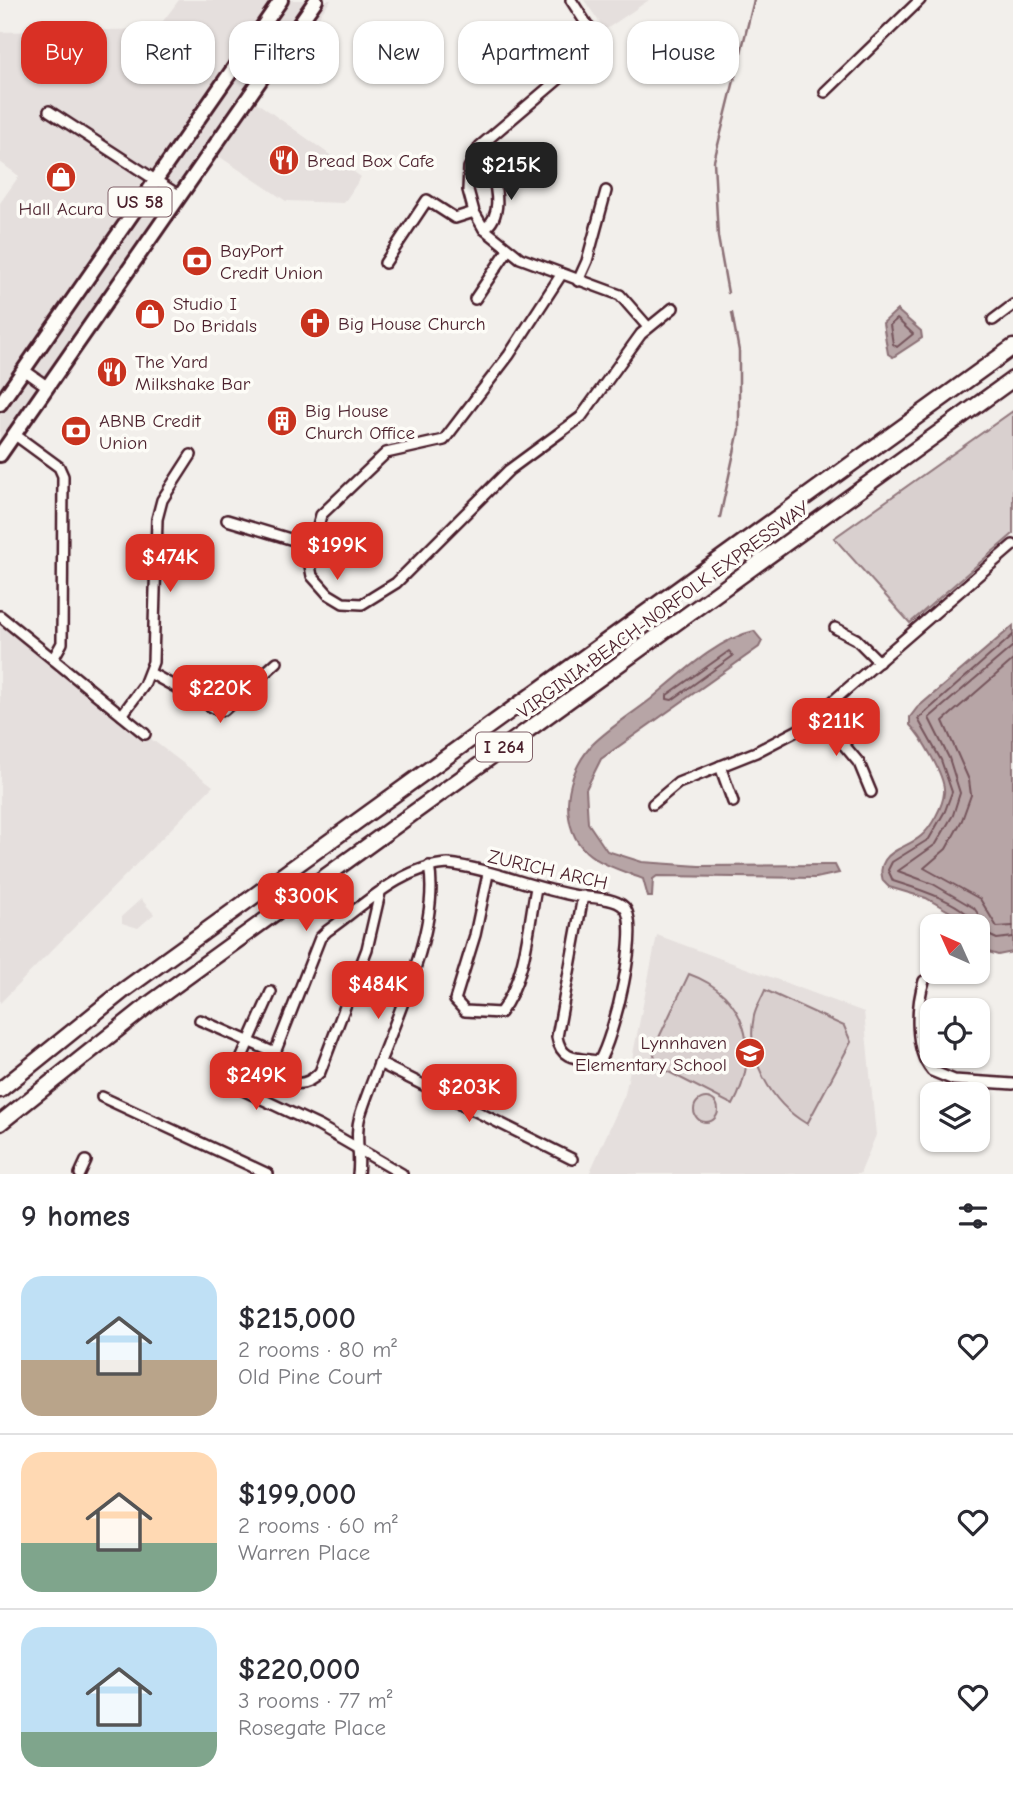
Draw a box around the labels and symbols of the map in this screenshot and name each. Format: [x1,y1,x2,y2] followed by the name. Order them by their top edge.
[462,142,560,202] pin: $215K
[267,143,301,177] restaurant icon: Bread Box Cafe
[307,150,434,172] place label: Bread Box Cafe
[44,160,78,194] shop icon: Hall Acura
[108,188,172,216] road number: US 58
[18,198,104,220] place label: Hall Acura
[220,240,323,284] place label: BayPort Credit Union
[180,244,214,278] bank icon: BayPort Credit Union
[173,293,257,337] place label: Studio I Do Bridals
[133,297,167,331] shop icon: Studio I Do Bridals
[298,306,332,340] church icon: Big House Church
[338,313,486,335] place label: Big House Church
[135,351,251,395] place label: The Yard Milkshake Bar
[95,355,129,389] restaurant icon: The Yard Milkshake Bar
[305,400,415,444] place label: Big House Church Office
[265,404,299,438] building icon: Big House Church Office
[99,410,201,454] place label: ABNB Credit Union
[59,414,93,448] bank icon: ABNB Credit Union
[513,496,814,723] street label: VIRGINIA BEACH-NORFOLK EXPRESSWAY
[288,522,386,582] pin: $199K
[121,534,219,594] pin: $474K
[171,666,269,725] pin: $220K
[787,698,885,758] pin: $211K
[476,732,532,762] road number: I 264
[486,846,610,894] street label: ZURICH ARCH
[257,874,355,933] pin: $300K
[920,914,990,984] north arrow
[329,962,427,1021] pin: $484K
[575,1032,727,1076] place label: Lynnhaven Elementary School
[733,1036,767,1070] school or university icon: Lynnhaven Elementary School
[207,1052,305,1112] pin: $249K
[420,1064,518,1124] pin: $203K

